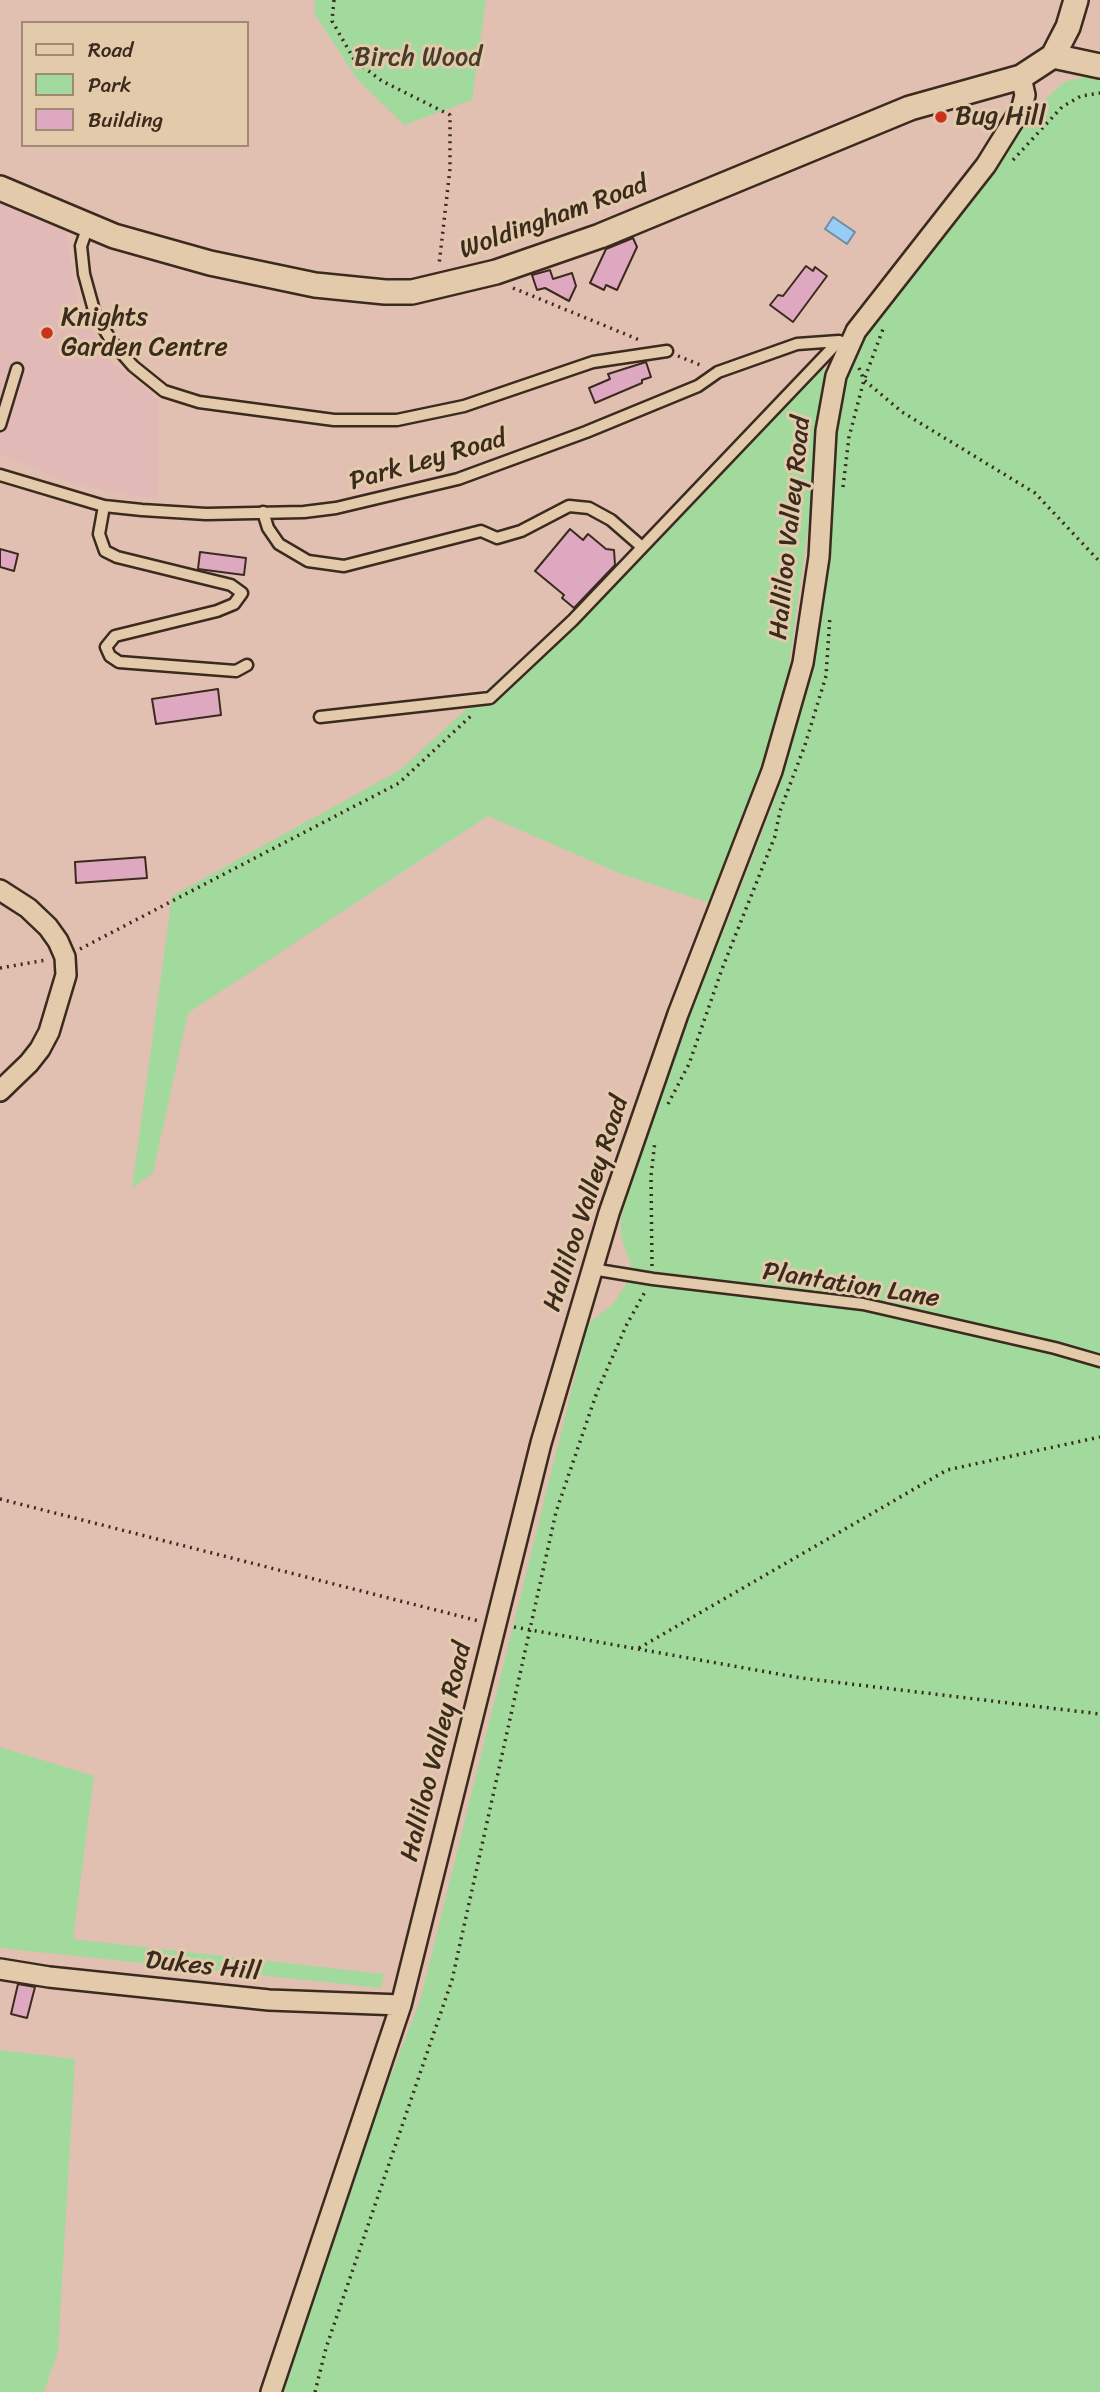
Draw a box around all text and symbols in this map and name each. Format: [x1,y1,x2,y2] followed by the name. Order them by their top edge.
[21,21,248,147] legend
[88,31,133,69] text: Road
[354,42,482,74] park label: Birch Wood
[88,66,131,104] text: Park
[88,101,163,139] text: Building
[955,101,1046,133] place label: Bug Hill
[933,109,949,125] marker: Bug Hill
[456,169,652,267] street label: Woldingham Road
[61,302,228,364] place label: Knights Garden Centre
[39,325,55,341] marker: Knights Garden Centre
[764,415,818,641] street label: Halliloo Valley Road
[346,424,510,498] street label: Park Ley Road
[537,1092,637,1316] street label: Halliloo Valley Road
[760,1257,942,1315] street label: Plantation Lane
[395,1639,479,1865] street label: Halliloo Valley Road
[144,1945,262,1989] street label: Dukes Hill

